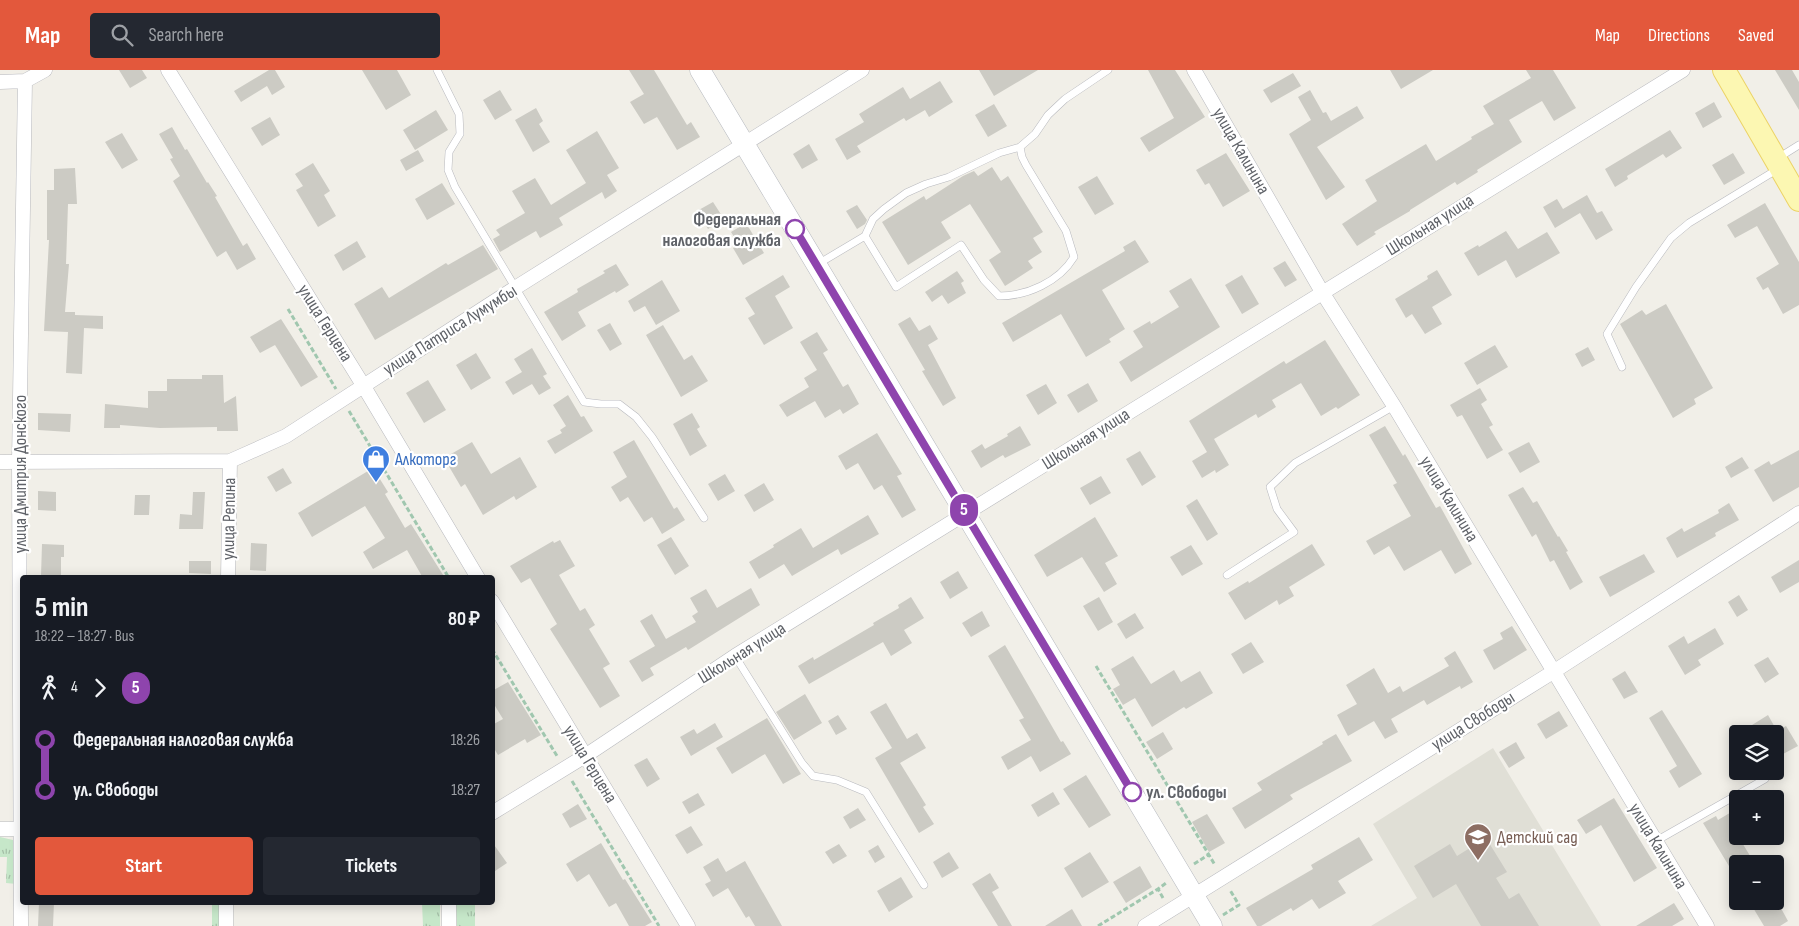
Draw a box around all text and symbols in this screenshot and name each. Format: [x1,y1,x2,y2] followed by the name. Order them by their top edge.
[90,13,440,58] search box
[25,21,60,50] text: Map
[108,21,136,49] icon: search
[148,24,224,47] text: Search here
[1595,25,1620,46] text: Map
[1648,25,1710,46] text: Directions
[1738,25,1774,46] text: Saved
[1208,104,1274,198] street label: улица Калинина
[1382,190,1478,260] street label: Школьная улица
[663,209,781,251] place label: Федеральная налоговая служба
[785,219,805,239] marker: Федеральная налоговая служба
[293,280,357,366] street label: улица Герцена
[379,280,521,380] street label: улица Патриса Лумумбы
[10,395,31,553] street label: улица Дмитрия Донского
[1038,404,1134,474] street label: Школьная улица
[361,444,391,483] shop icon: Алкоторг
[394,449,456,470] place label: Алкоторг
[1415,452,1483,546] street label: улица Калинина
[218,478,240,560] street label: улица Репина
[948,494,980,526] line badge: 5
[960,499,968,520] text: 5
[35,591,88,624] text: 5 min
[448,608,480,631] text: 80 ₽
[694,618,790,688] street label: Школьная улица
[35,627,134,646] text: 18:22 – 18:27 · Bus
[35,674,63,702] icon: walk
[86,674,114,702] icon: forward
[132,677,140,698] text: 5
[71,678,78,697] text: 4
[1427,687,1519,755] street label: улица Свободы
[559,721,622,807] street label: улица Герцена
[1729,725,1784,910] map controls
[1729,725,1784,780] button: layers
[73,729,294,752] text: Федеральная налоговая служба
[451,731,480,750] text: 18:26
[73,779,158,802] text: ул. Свободы
[451,781,480,800] text: 18:27
[1122,782,1142,802] marker: ул. Свободы
[1146,782,1227,803] place label: ул. Свободы
[1729,790,1784,845] button: +
[1624,799,1692,893] street label: улица Калинина
[1463,822,1493,861] school or university icon: Детский сад
[1497,827,1578,848] place label: Детский сад
[35,837,253,895] button: Start
[263,837,480,895] button: Tickets
[1729,855,1784,910] button: −

